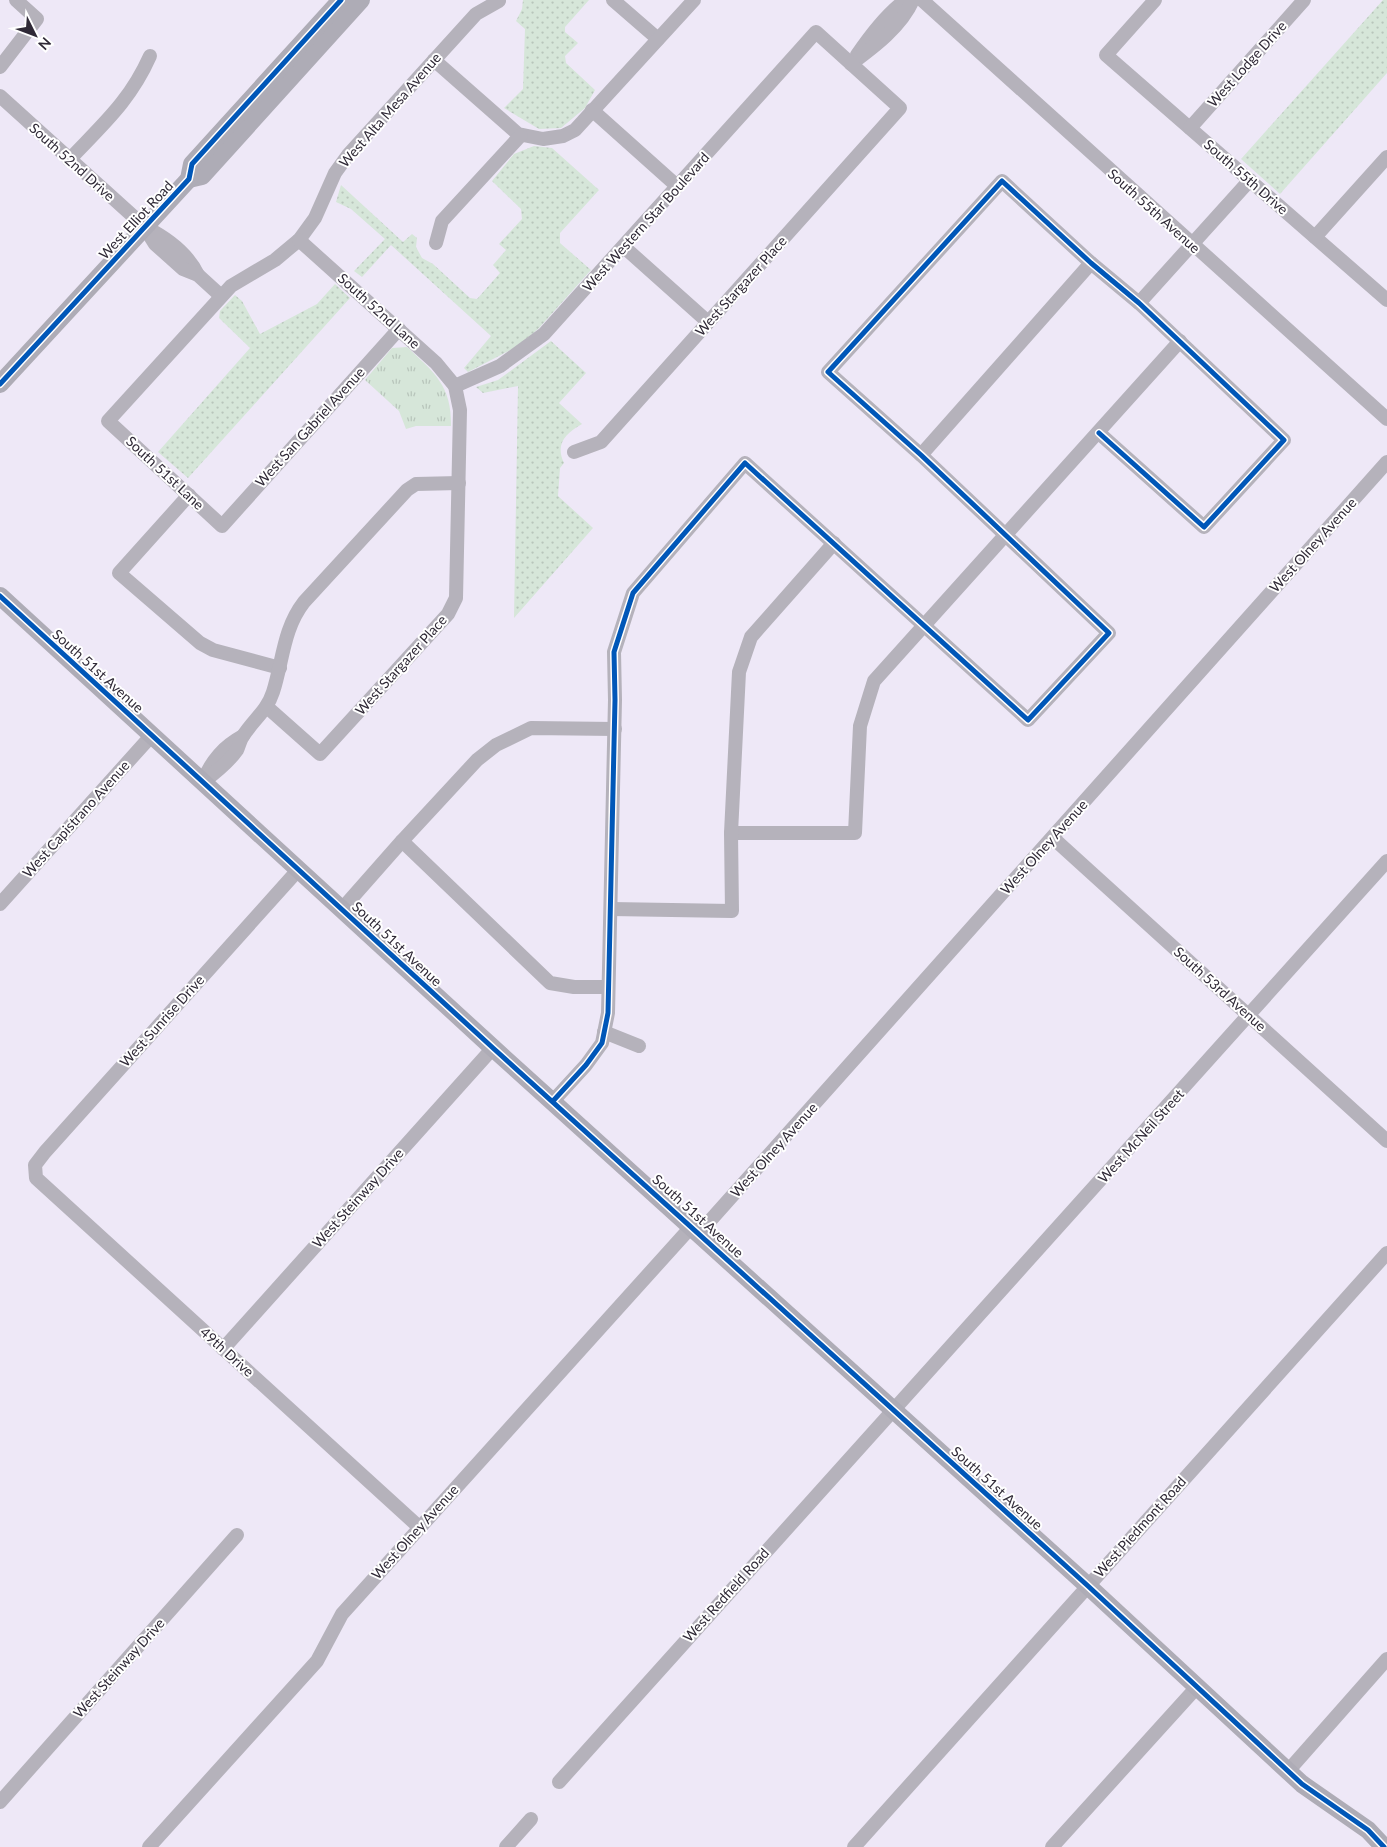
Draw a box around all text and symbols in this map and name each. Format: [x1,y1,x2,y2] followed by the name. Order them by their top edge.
[10,10,60,60] north arrow
[1204,17,1290,110] street label: West Lodge Drive
[35,34,55,54] text: N
[335,49,444,170] street label: West Alta Mesa Avenue
[26,119,118,204] street label: South 52nd Drive
[1201,136,1292,218] street label: South 55th Drive
[579,149,713,295] street label: West Western Star Boulevard
[1105,165,1204,257] street label: South 55th Avenue
[95,177,176,262] street label: West Elliot Road
[691,232,790,339] street label: West Stargazer Place
[335,269,424,352] street label: South 52nd Lane
[251,363,368,490] street label: West San Gabriel Avenue
[123,432,208,513] street label: South 51st Lane
[1266,494,1360,595] street label: West Olney Avenue
[351,611,450,718] street label: West Stargazer Place
[49,625,147,716] street label: South 51st Avenue
[19,757,133,881] street label: West Capistrano Avenue
[997,796,1091,897] street label: West Olney Avenue
[349,898,446,990] street label: South 51st Avenue
[1171,943,1270,1034] street label: South 53rd Avenue
[116,971,207,1070] street label: West Sunrise Drive
[1094,1085,1187,1186] street label: West McNeil Street
[727,1099,821,1200] street label: West Olney Avenue
[308,1144,407,1251] street label: West Steinway Drive
[649,1170,747,1261] street label: South 51st Avenue
[197,1323,258,1380] street label: 49th Drive
[948,1442,1046,1533] street label: South 51st Avenue
[1090,1473,1189,1580] street label: West Piedmont Road
[368,1481,462,1582] street label: West Olney Avenue
[679,1544,772,1645] street label: West Redfield Road
[69,1614,168,1721] street label: West Steinway Drive

